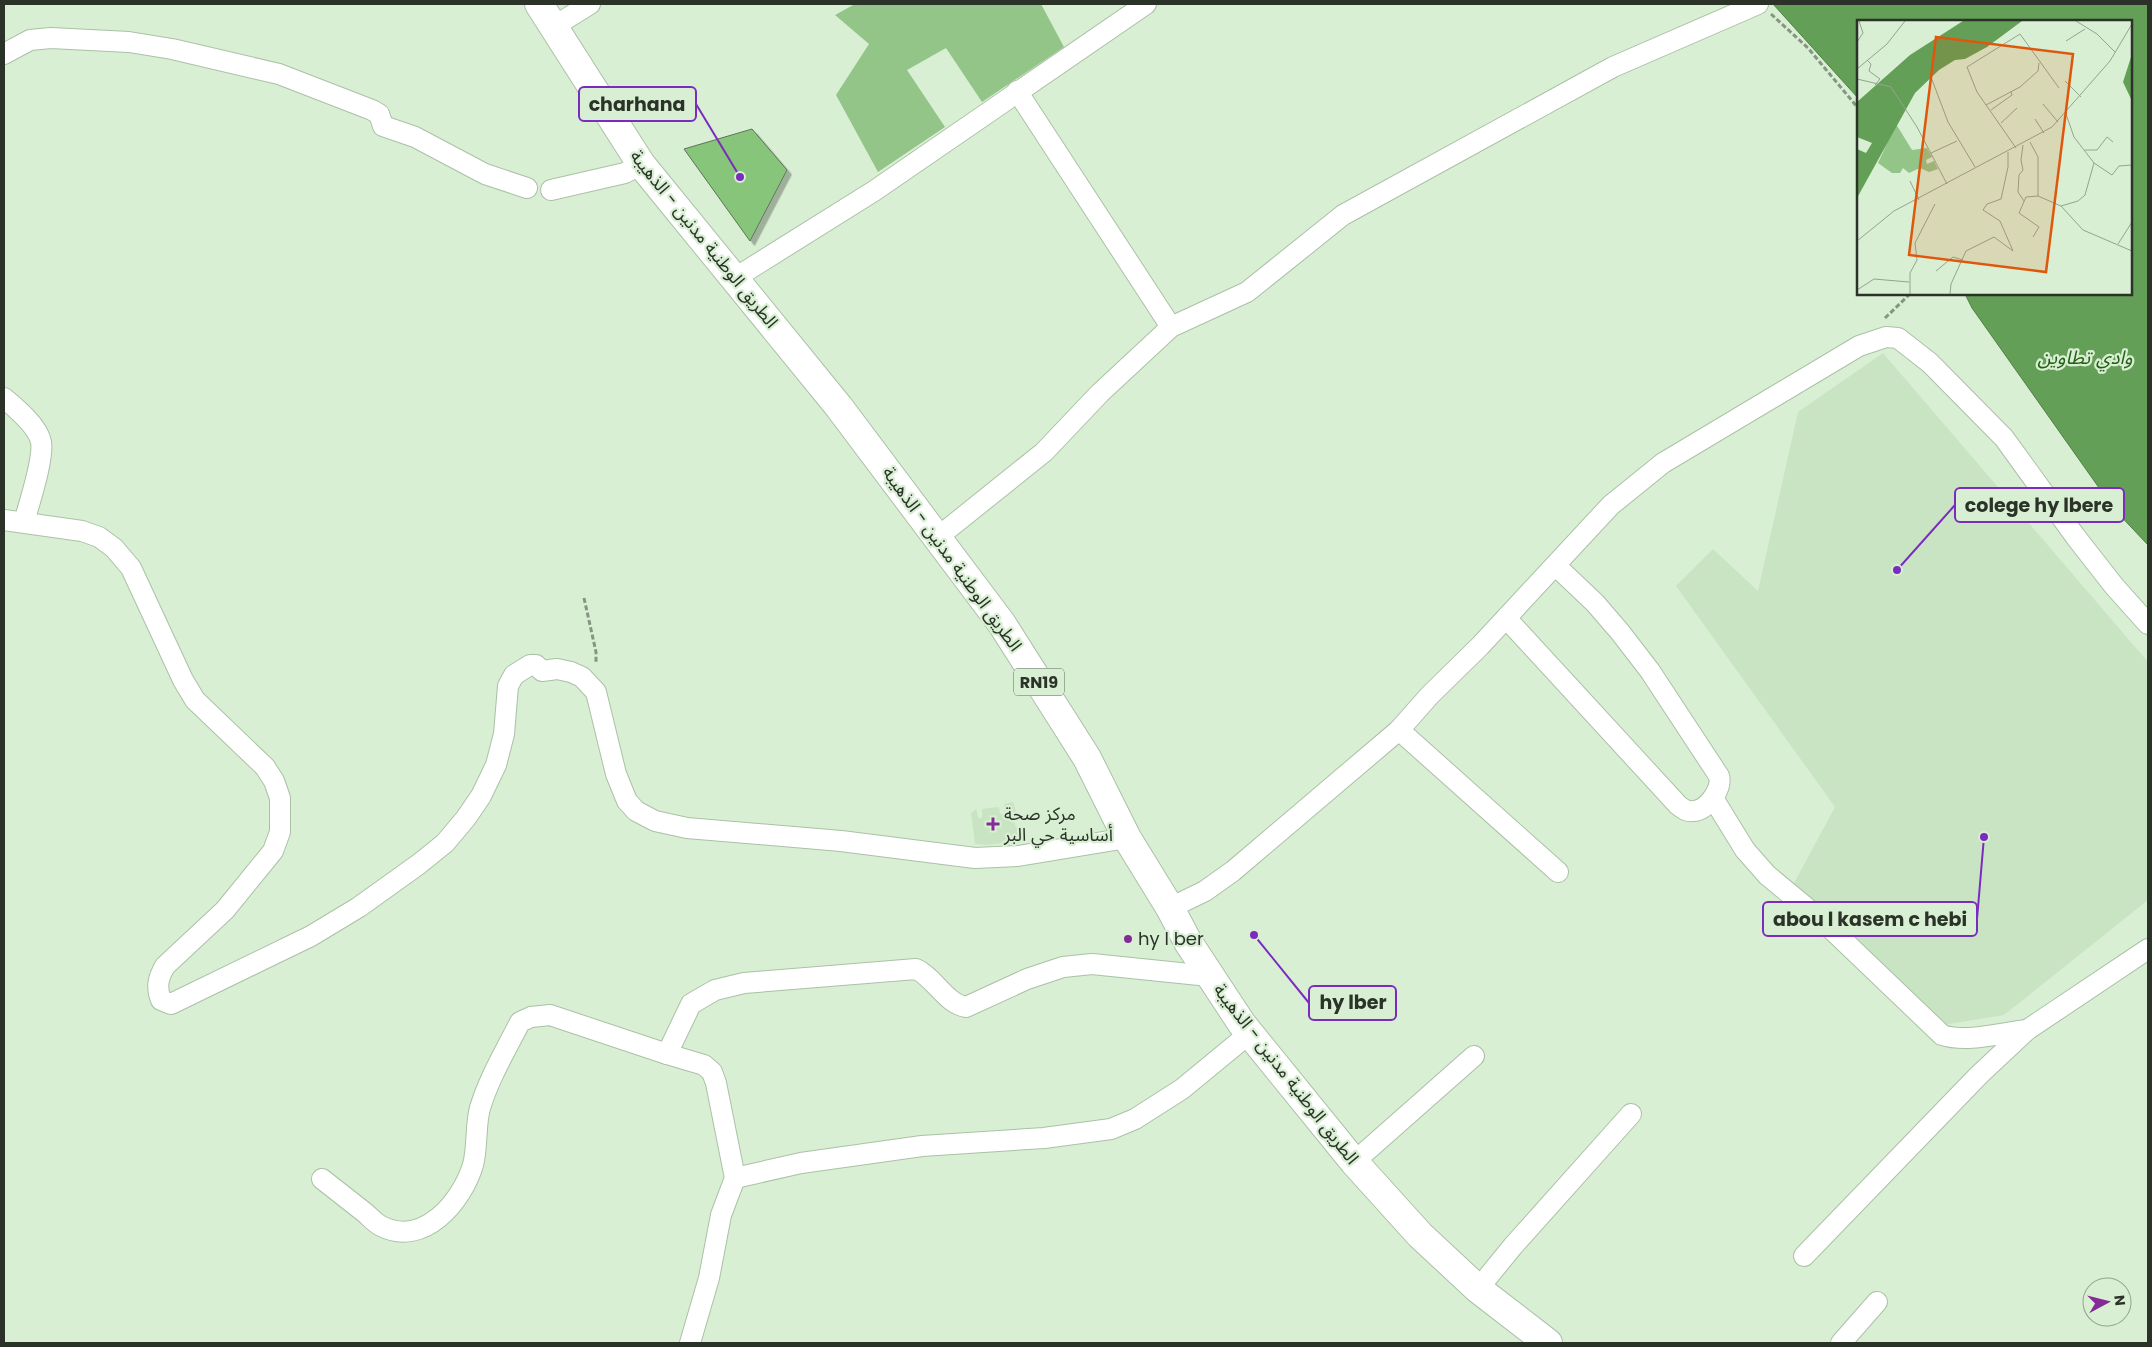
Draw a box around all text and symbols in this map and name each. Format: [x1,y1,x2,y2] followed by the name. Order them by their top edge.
[1857,20,2132,295] inset map
[579,87,696,121] callout: charhana
[589,91,685,118] text: charhana
[625,144,784,333] street label: الطريق الوطنية مدنين - الذهيبة
[2038,344,2133,372] water label: وادي تطاوين
[877,461,1028,656] street label: الطريق الوطنية مدنين - الذهيبة
[1955,488,2124,522] callout: colege hy lbere
[1965,492,2114,519] text: colege hy lbere
[1014,669,1064,696] road number: RN19
[1003,801,1113,848] place label: مركز صحة أساسية حي البر
[986,817,1000,831] marker: مركز صحة أساسية حي البر
[1763,902,1977,936] callout: abou l kasem c hebi
[1773,906,1967,933] text: abou l kasem c hebi
[1138,926,1204,951] place label: hy l ber
[1122,933,1134,945] marker: hy l ber
[1208,978,1365,1169] street label: الطريق الوطنية مدنين - الذهيبة
[1309,986,1396,1020] callout: hy lber
[1319,989,1387,1016] text: hy lber
[2082,1277,2132,1327] north arrow
[2109,1294,2130,1307] text: N

